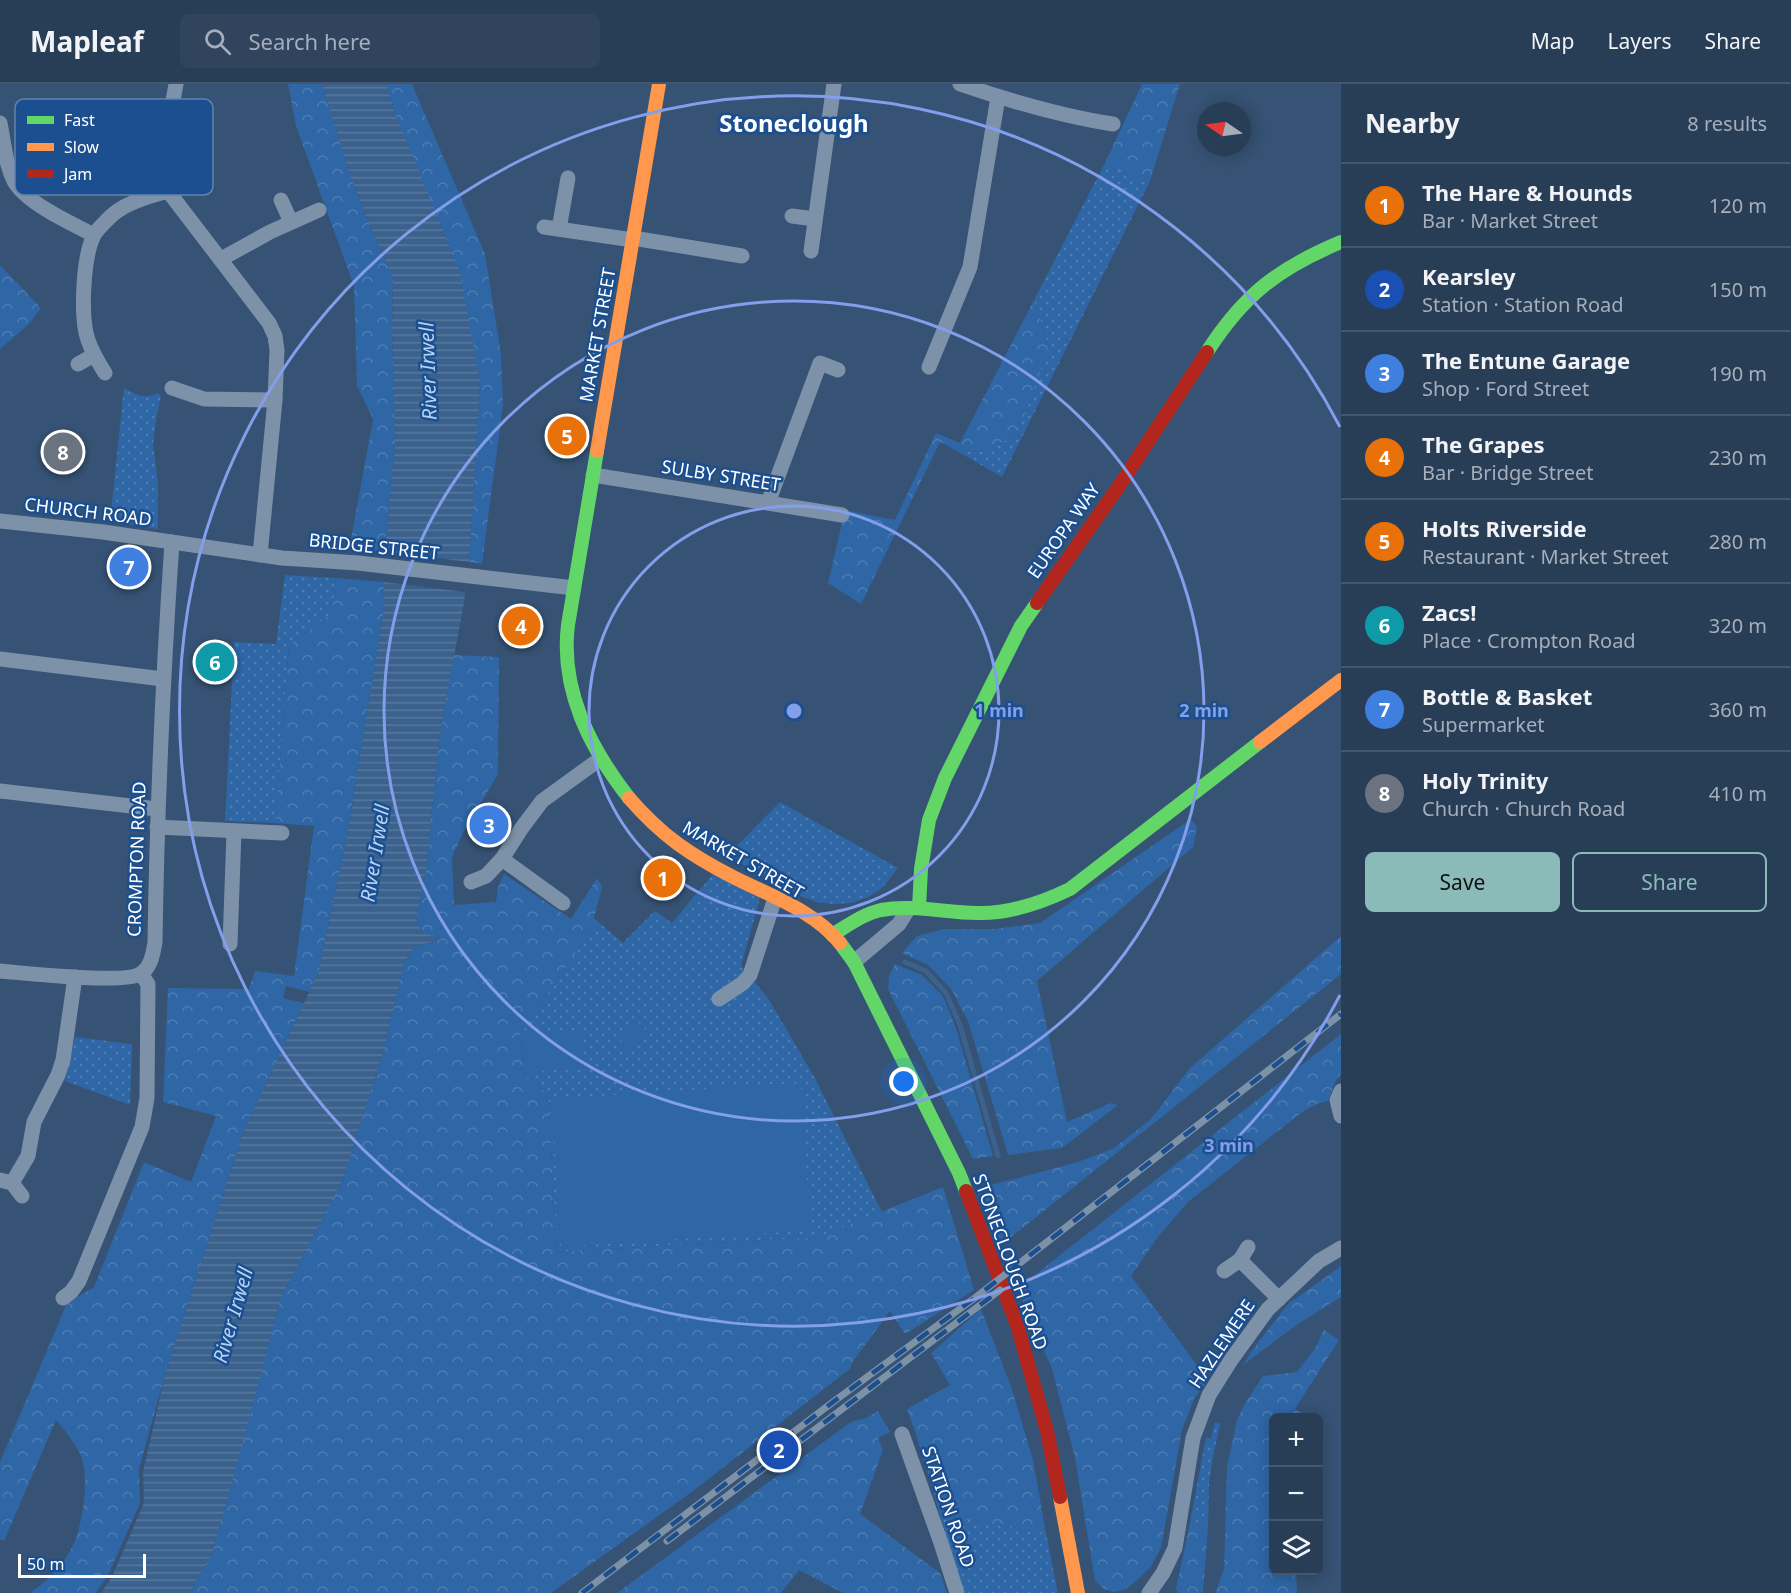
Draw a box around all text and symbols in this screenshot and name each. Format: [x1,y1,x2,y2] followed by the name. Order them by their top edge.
[180,14,600,68] search box
[30,22,144,60] text: Mapleaf
[201,25,234,58] icon: search
[249,26,371,56] text: Search here
[1531,27,1575,55] text: Map
[1608,27,1672,55] text: Layers
[1705,27,1761,55] text: Share
[15,99,213,195] legend
[1197,102,1251,156] north arrow
[1365,105,1460,141] text: Nearby
[719,106,869,139] district label: Stoneclough
[64,109,95,131] text: Fast
[1687,110,1767,137] text: 8 results
[64,136,99,158] text: Slow
[62,163,92,185] text: Jam
[1422,177,1632,207] text: The Hare & Hounds
[1379,192,1390,219] text: 1
[1709,192,1767,219] text: 120 m
[1422,207,1598,234] text: Bar · Market Street
[1422,261,1516,291] text: Kearsley
[573,266,621,404] street label: MARKET STREET
[1379,276,1390,303] text: 2
[1709,276,1767,303] text: 150 m
[1422,291,1624,318] text: Station · Station Road
[412,321,443,421] water label: River Irwell
[1422,345,1630,375] text: The Entune Garage
[1379,360,1390,387] text: 3
[1709,360,1767,387] text: 190 m
[1422,375,1589,402] text: Shop · Ford Street
[548,414,586,458] pin: 5
[1422,429,1544,459] text: The Grapes
[44,430,82,475] pin: 8
[1379,444,1390,471] text: 4
[1709,444,1767,471] text: 230 m
[660,454,782,496] street label: SULBY STREET
[1422,459,1594,486] text: Bar · Bridge Street
[1021,477,1105,583] street label: EUROPA WAY
[23,491,153,531] street label: CHURCH ROAD
[1422,513,1587,543] text: Holts Riverside
[308,527,441,565] street label: BRIDGE STREET
[1379,528,1390,555] text: 5
[1709,528,1767,555] text: 280 m
[1422,543,1668,570] text: Restaurant · Market Street
[110,544,148,590] pin: 7
[1422,597,1477,627] text: Zacs!
[502,604,540,648] pin: 4
[1379,612,1390,639] text: 6
[1709,612,1767,639] text: 320 m
[1422,627,1636,654] text: Place · Crompton Road
[196,640,234,684] pin: 6
[1422,681,1592,711] text: Bottle & Basket
[1379,696,1390,723] text: 7
[1709,696,1767,723] text: 360 m
[974,698,1024,722] text: 1 min
[1179,698,1229,722] text: 2 min
[784,701,804,721] centre of rings
[1422,711,1545,738] text: Supermarket
[1422,765,1548,795] text: Holy Trinity
[1379,780,1390,807] text: 8
[1709,780,1767,807] text: 410 m
[121,781,151,937] street label: CROMPTON ROAD
[1422,795,1625,822] text: Church · Church Road
[353,801,396,904] water label: River Irwell
[470,802,508,848] pin: 3
[679,815,808,904] street label: MARKET STREET
[1365,852,1560,912] button: Save
[1572,852,1767,912] button: Share
[644,856,682,900] pin: 1
[889,1067,918,1096] your location
[1204,1133,1254,1157] text: 3 min
[968,1170,1054,1353] street label: STONECLOUGH ROAD
[206,1263,259,1366] water label: River Irwell
[1183,1294,1260,1392] street label: HAZLEMERE
[1269,1413,1323,1575] map controls
[1269,1413,1323,1467] button: +
[760,1428,798,1472] pin: 2
[917,1443,981,1571] street label: STATION ROAD
[1269,1467,1323,1521] button: −
[1269,1521,1323,1575] button: layers
[18,1551,146,1578] scale bar
[27,1553,64,1575] text: 50 m

